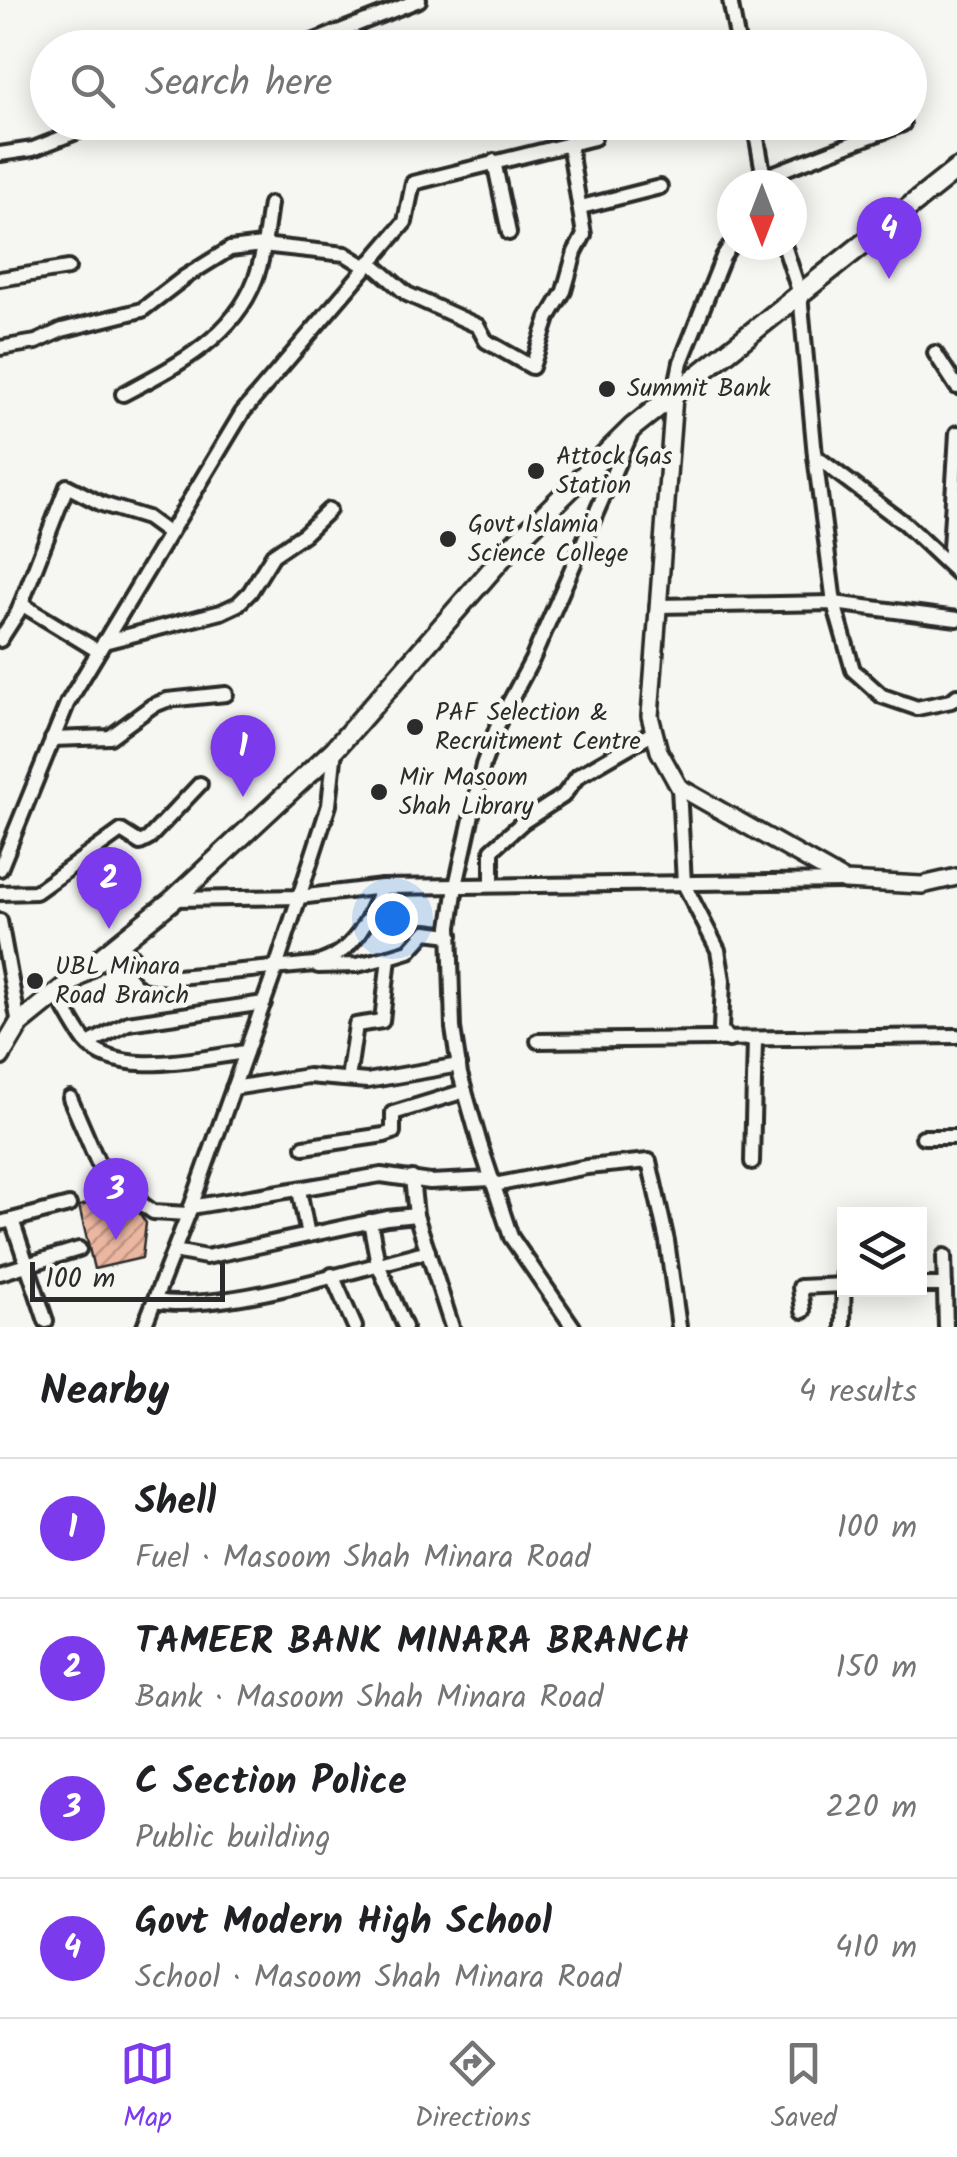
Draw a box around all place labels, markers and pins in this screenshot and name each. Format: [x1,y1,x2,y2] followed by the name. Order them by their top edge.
[856,196,922,279] pin: 4
[627,369,771,409] place label: Summit Bank
[596,378,618,400] marker: Summit Bank
[556,437,673,506] place label: Attock Gas Station
[525,460,547,482] marker: Attock Gas Station
[468,505,628,574] place label: Govt Islamia Science College
[437,528,459,550] marker: Govt Islamia Science College
[435,693,641,762] place label: PAF Selection & Recruitment Centre
[210,714,276,797] pin: 1
[404,716,426,738] marker: PAF Selection & Recruitment Centre
[399,758,534,827] place label: Mir Masoom Shah Library
[368,781,390,803] marker: Mir Masoom Shah Library
[76,846,142,929] pin: 2
[55,947,189,1016] place label: UBL Minara Road Branch
[24,970,46,992] marker: UBL Minara Road Branch
[84,1158,148,1240] pin: 3

